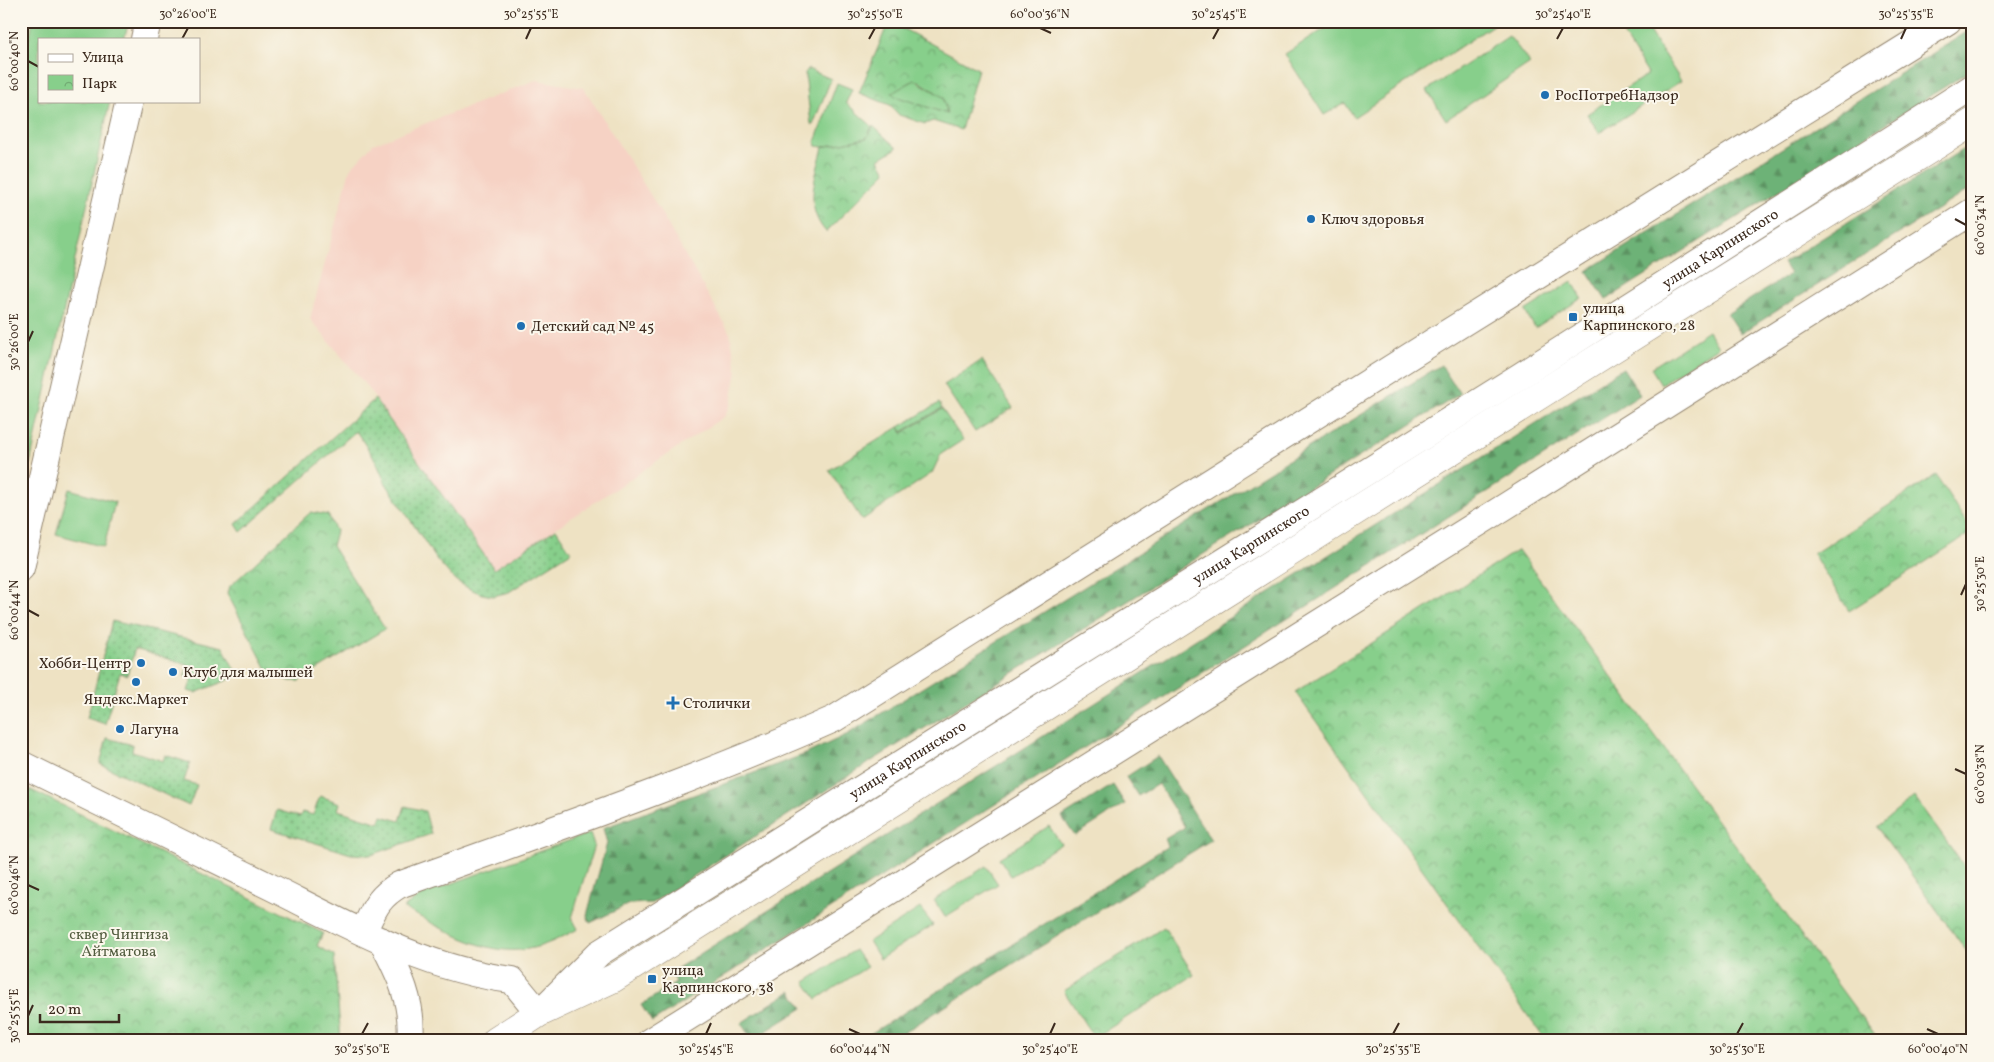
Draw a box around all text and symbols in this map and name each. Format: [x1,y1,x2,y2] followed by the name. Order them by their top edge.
[159,7,217,23] text: 30°26'00"E
[504,7,558,23] text: 30°25'55"E
[847,7,903,23] text: 30°25'50"E
[1010,7,1070,23] text: 60°00'36"N
[1192,7,1246,23] text: 30°25'45"E
[1535,7,1591,23] text: 30°25'40"E
[1878,7,1934,23] text: 30°25'35"E
[7,31,23,91] text: 60°00'40"N
[38,38,200,102] legend
[82,48,124,69] text: Улица
[82,74,117,95] text: Парк
[1555,86,1679,107] place label: РосПотребНадзор
[1539,89,1551,101] marker: РосПотребНадзор
[1973,195,1989,255] text: 60°00'34"N
[1659,205,1783,295] street label: улица Карпинского
[1321,210,1424,231] place label: Ключ здоровья
[1305,213,1317,225] marker: Ключ здоровья
[1583,299,1695,337] place label: улица Карпинского, 28
[1567,311,1579,323] marker: улица Карпинского, 28
[7,313,23,371] text: 30°26'00"E
[531,317,654,338] place label: Детский сад № 45
[515,320,527,332] marker: Детский сад № 45
[1189,501,1314,591] street label: улица Карпинского
[1973,556,1989,612] text: 30°25'30"E
[7,580,23,640] text: 60°00'44"N
[39,654,131,675] place label: Хобби-Центр
[135,657,147,669] marker: Хобби-Центр
[183,663,313,684] place label: Клуб для малышей
[167,666,179,678] marker: Клуб для малышей
[130,676,142,688] marker: Яндекс.Маркет
[84,690,189,711] place label: Яндекс.Маркет
[683,694,750,715] place label: Столички
[667,697,679,709] marker: Столички
[846,716,971,806] street label: улица Карпинского
[130,720,179,741] place label: Лагуна
[114,723,126,735] marker: Лагуна
[1973,744,1989,804] text: 60°00'38"N
[7,855,23,915] text: 60°00'46"N
[69,925,169,963] park label: сквер Чингиза Айтматова
[662,961,774,999] place label: улица Карпинского, 38
[646,973,658,985] marker: улица Карпинского, 38
[7,989,23,1043] text: 30°25'55"E
[40,992,119,1024] scale bar
[48,1000,81,1021] text: 20 m
[334,1042,390,1058] text: 30°25'50"E
[679,1042,733,1058] text: 30°25'45"E
[830,1042,890,1058] text: 60°00'44"N
[1022,1042,1078,1058] text: 30°25'40"E
[1365,1042,1421,1058] text: 30°25'35"E
[1709,1042,1765,1058] text: 30°25'30"E
[1908,1042,1968,1058] text: 60°00'40"N

